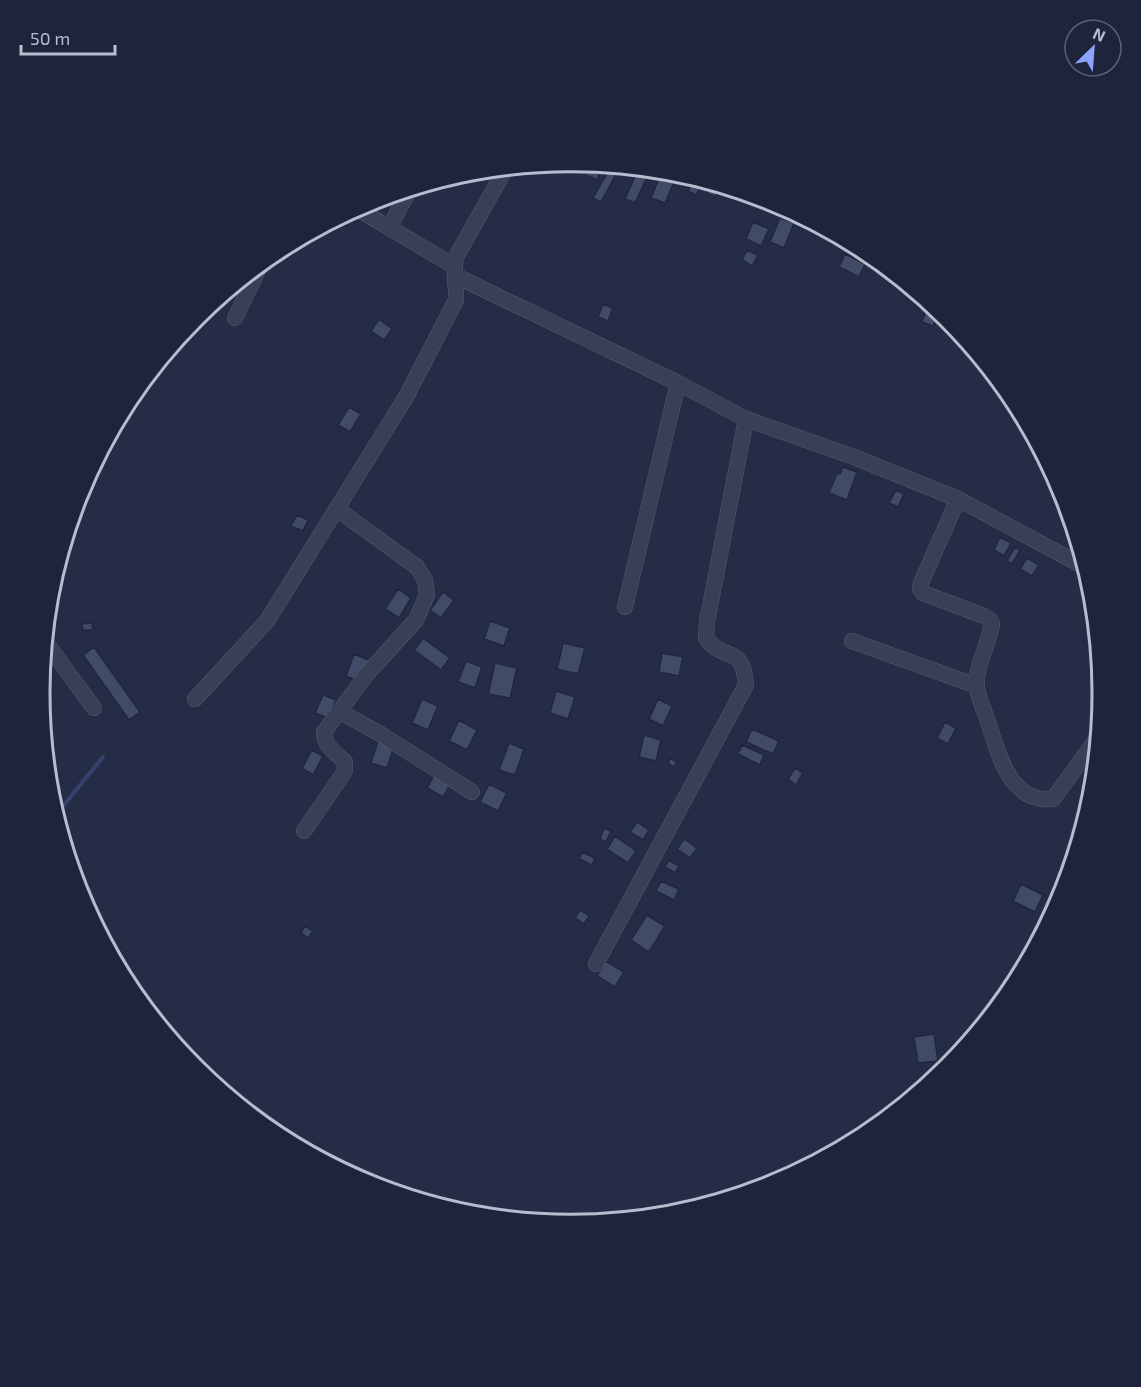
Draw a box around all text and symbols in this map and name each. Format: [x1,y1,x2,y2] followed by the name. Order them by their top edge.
[21,18,116,56] scale bar
[1063,18,1123,78] north arrow
[1090,23,1109,45] text: N
[30,27,70,49] text: 50 m

